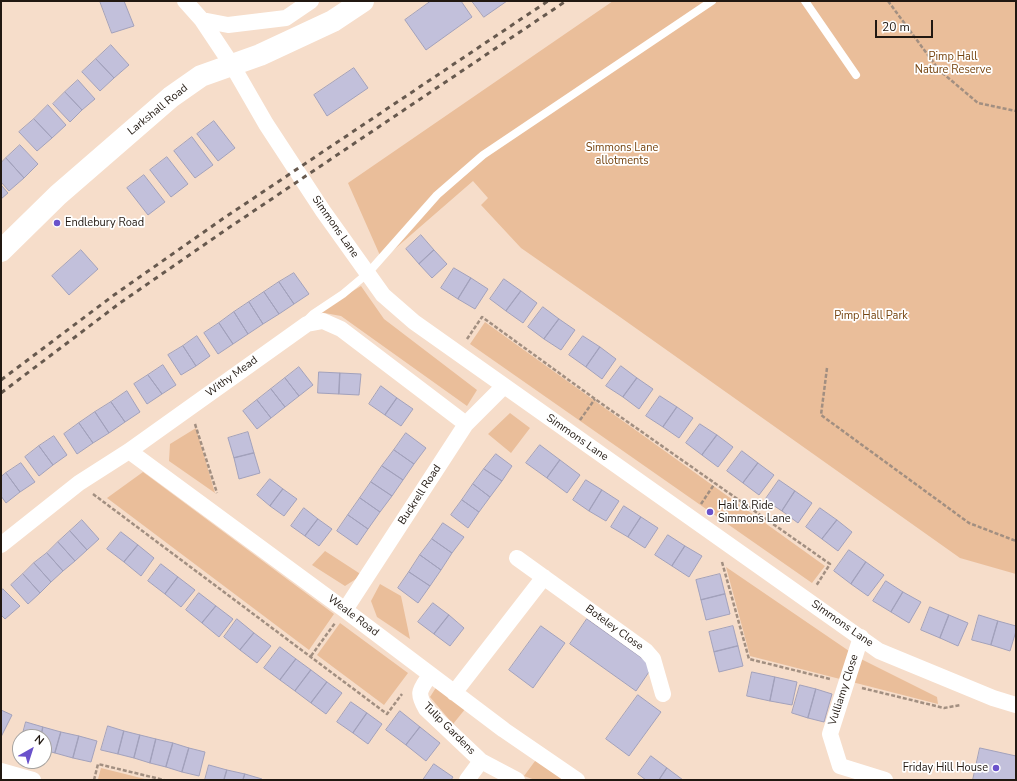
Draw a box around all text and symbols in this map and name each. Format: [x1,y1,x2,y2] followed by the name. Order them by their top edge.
[877,12,935,38] scale bar
[882,19,910,35] text: 20 m
[915,50,991,76] park label: Pimp Hall Nature Reserve
[125,82,191,138] street label: Larkshall Road
[586,141,658,167] park label: Simmons Lane allotments
[309,194,361,260] street label: Simmons Lane
[65,216,144,230] place label: Endlebury Road
[52,218,62,228] marker: Endlebury Road
[834,309,908,323] park label: Pimp Hall Park
[204,354,260,400] street label: Withy Mead
[544,412,610,464] street label: Simmons Lane
[396,463,444,527] street label: Buckrell Road
[718,499,791,525] place label: Hail & Ride Simmons Lane
[705,507,715,517] marker: Hail & Ride Simmons Lane
[325,592,381,640] street label: Weale Road
[809,598,875,650] street label: Simmons Lane
[582,603,646,653] street label: Boteley Close
[826,653,862,727] street label: Vulliamy Close
[420,700,478,758] street label: Tulip Gardens
[12,729,52,769] north arrow
[31,732,47,748] text: N
[903,761,988,775] place label: Friday Hill House
[991,763,1001,773] marker: Friday Hill House

